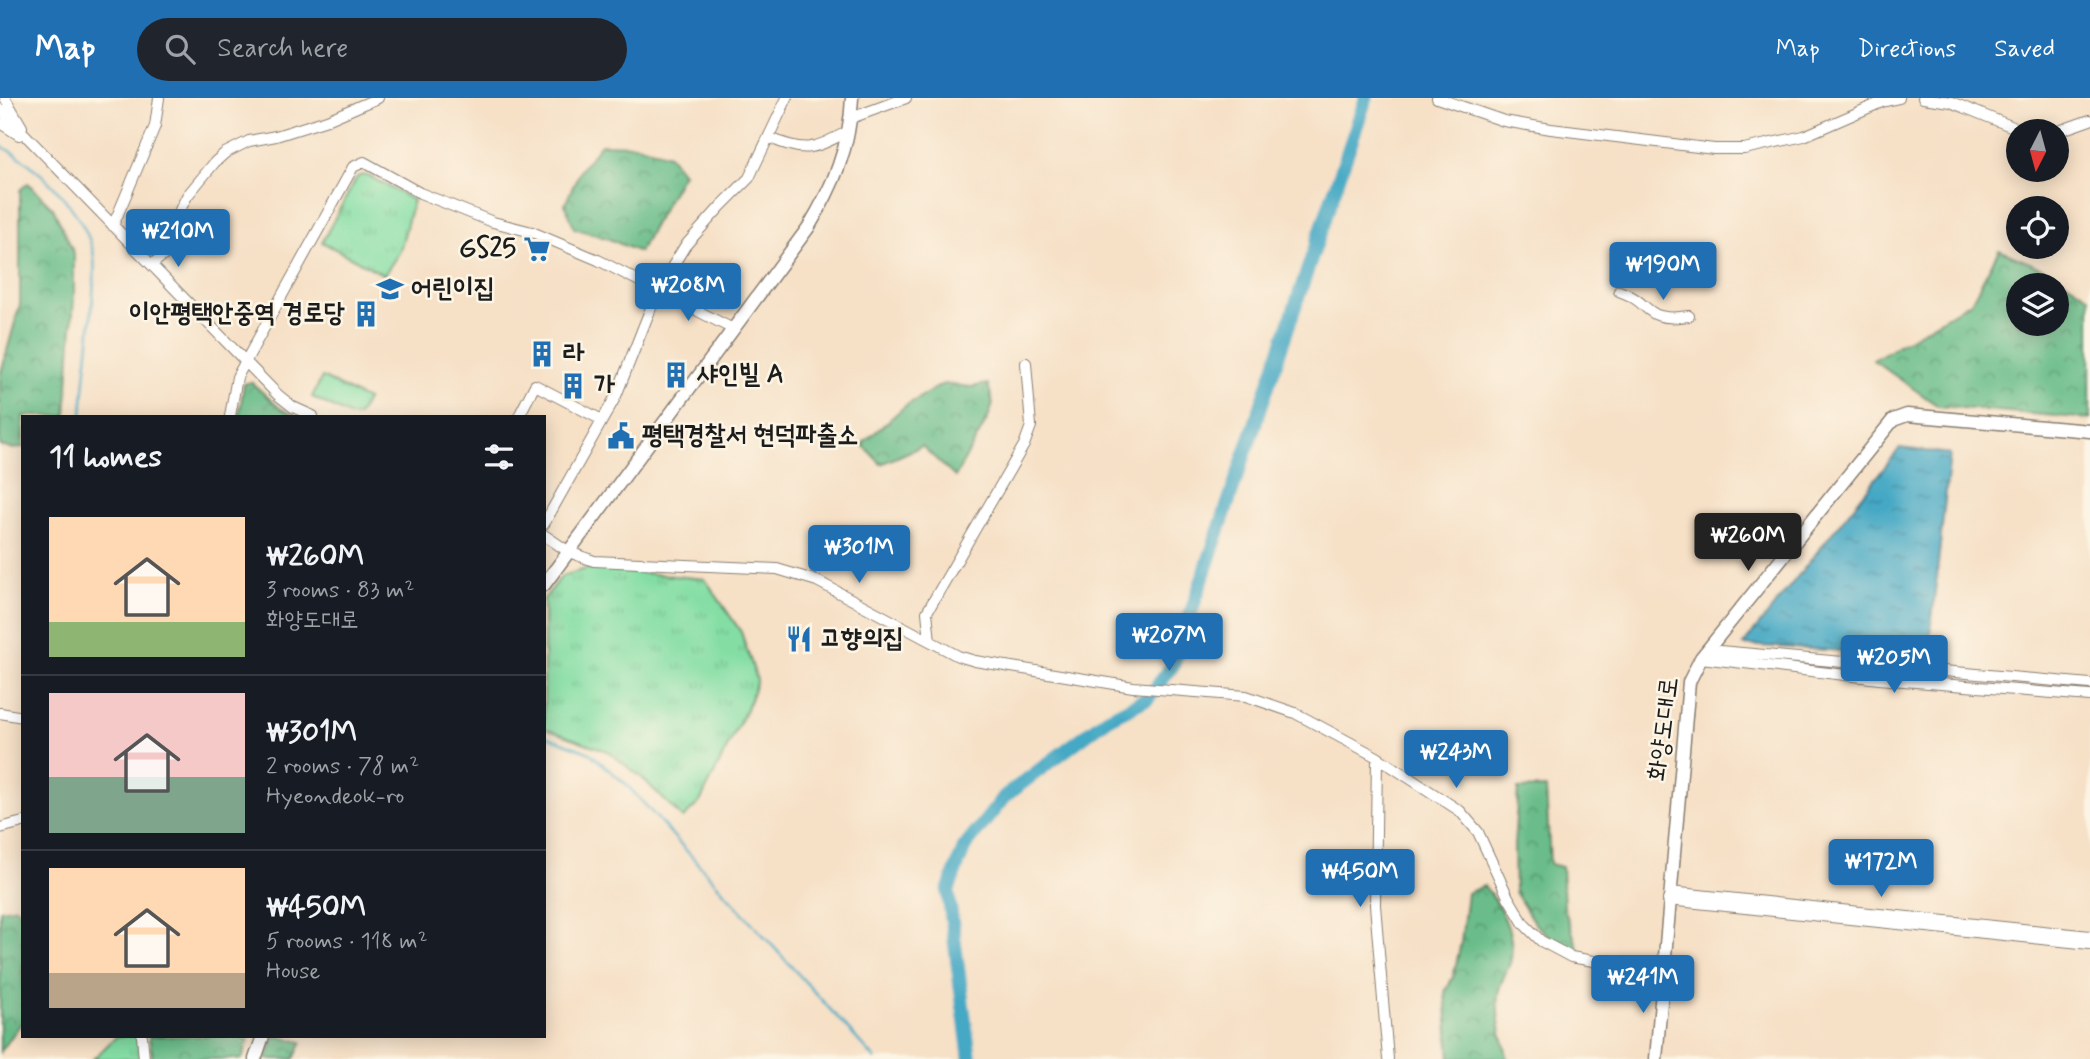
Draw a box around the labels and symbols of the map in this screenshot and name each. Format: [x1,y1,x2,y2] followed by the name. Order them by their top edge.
[2006,119,2068,182] north arrow
[129,209,227,269] pin: ₩210M
[459,232,516,266] place label: GS25
[522,234,552,264] supermarket icon: GS25
[1614,242,1712,302] pin: ₩190M
[639,264,737,323] pin: ₩208M
[411,272,495,306] place label: 어린이집
[375,274,405,304] school or university icon: 어린이집
[129,297,345,331] place label: 이안평택안중역 경로당
[351,299,381,329] building icon: 이안평택안중역 경로당
[563,337,585,371] place label: 라
[527,339,557,369] building icon: 라
[696,358,784,392] place label: 샤인빌 A
[661,360,691,390] building icon: 샤인빌 A
[594,369,615,403] place label: 가
[558,371,588,401] building icon: 가
[642,419,858,453] place label: 평택경찰서 현덕파출소
[606,421,636,451] public building icon: 평택경찰서 현덕파출소
[1699,514,1797,573] pin: ₩260M
[810,526,908,585] pin: ₩301M
[1120,614,1218,673] pin: ₩207M
[820,622,904,656] place label: 고향의집
[784,624,814,654] restaurant icon: 고향의집
[1845,636,1943,695] pin: ₩205M
[1641,675,1687,783] street label: 화양도대로
[1407,730,1505,790] pin: ₩243M
[1832,840,1930,899] pin: ₩172M
[1311,850,1409,909] pin: ₩450M
[1594,956,1692,1015] pin: ₩241M

